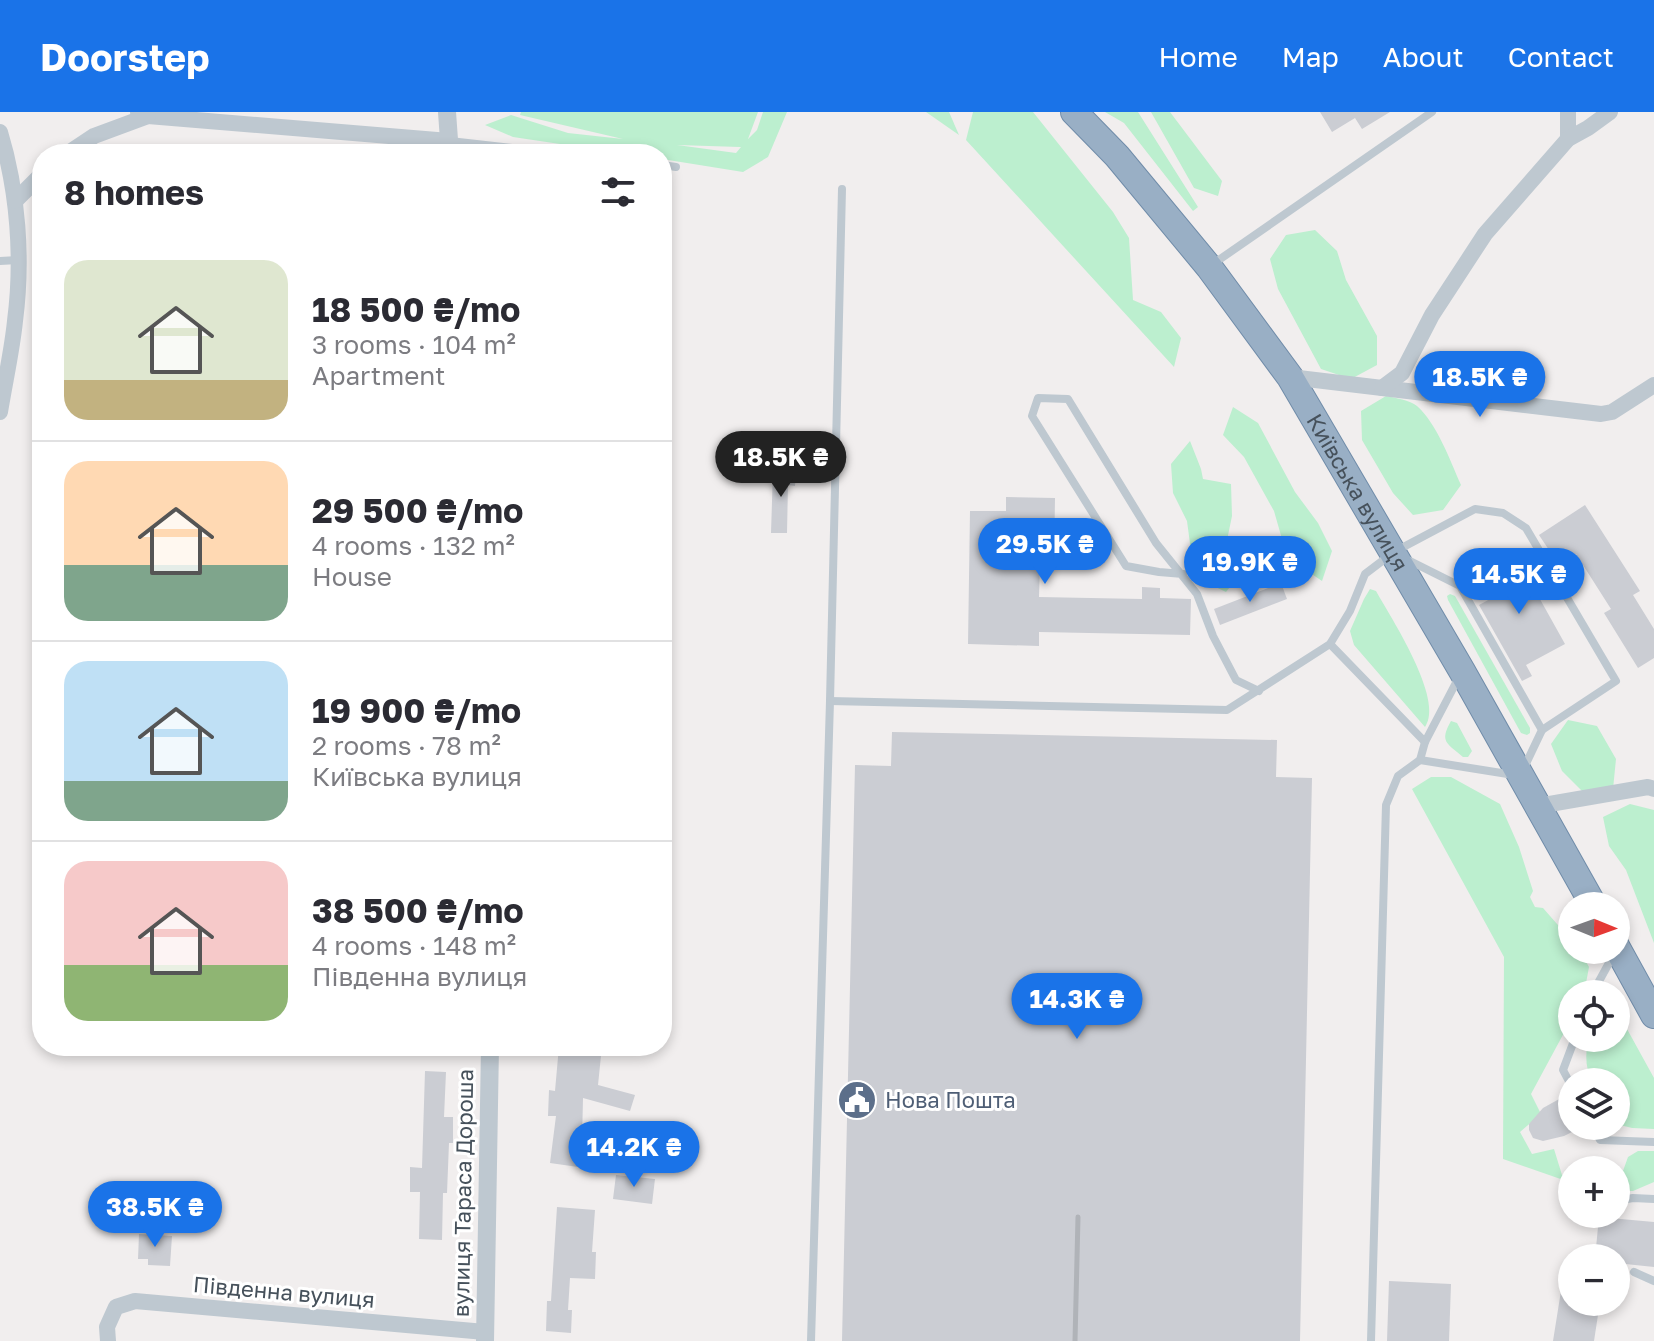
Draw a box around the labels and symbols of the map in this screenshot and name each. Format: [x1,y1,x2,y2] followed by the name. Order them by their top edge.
[1406,351,1554,419] pin: 18.5K ₴
[1301,409,1414,576] street label: Київська вулиця
[707,431,855,499] pin: 18.5K ₴
[971,518,1119,586] pin: 29.5K ₴
[1176,536,1324,604] pin: 19.9K ₴
[1445,548,1593,616] pin: 14.5K ₴
[1558,892,1630,964] north arrow
[1003,973,1151,1041] pin: 14.3K ₴
[447,1069,478,1317] street label: вулиця Тараса Дороша
[836,1079,878,1121] public building icon: Нова Пошта
[885,1086,1016,1113] place label: Нова Пошта
[560,1121,708,1189] pin: 14.2K ₴
[81,1181,229,1249] pin: 38.5K ₴
[192,1270,376,1313] street label: Південна вулиця

